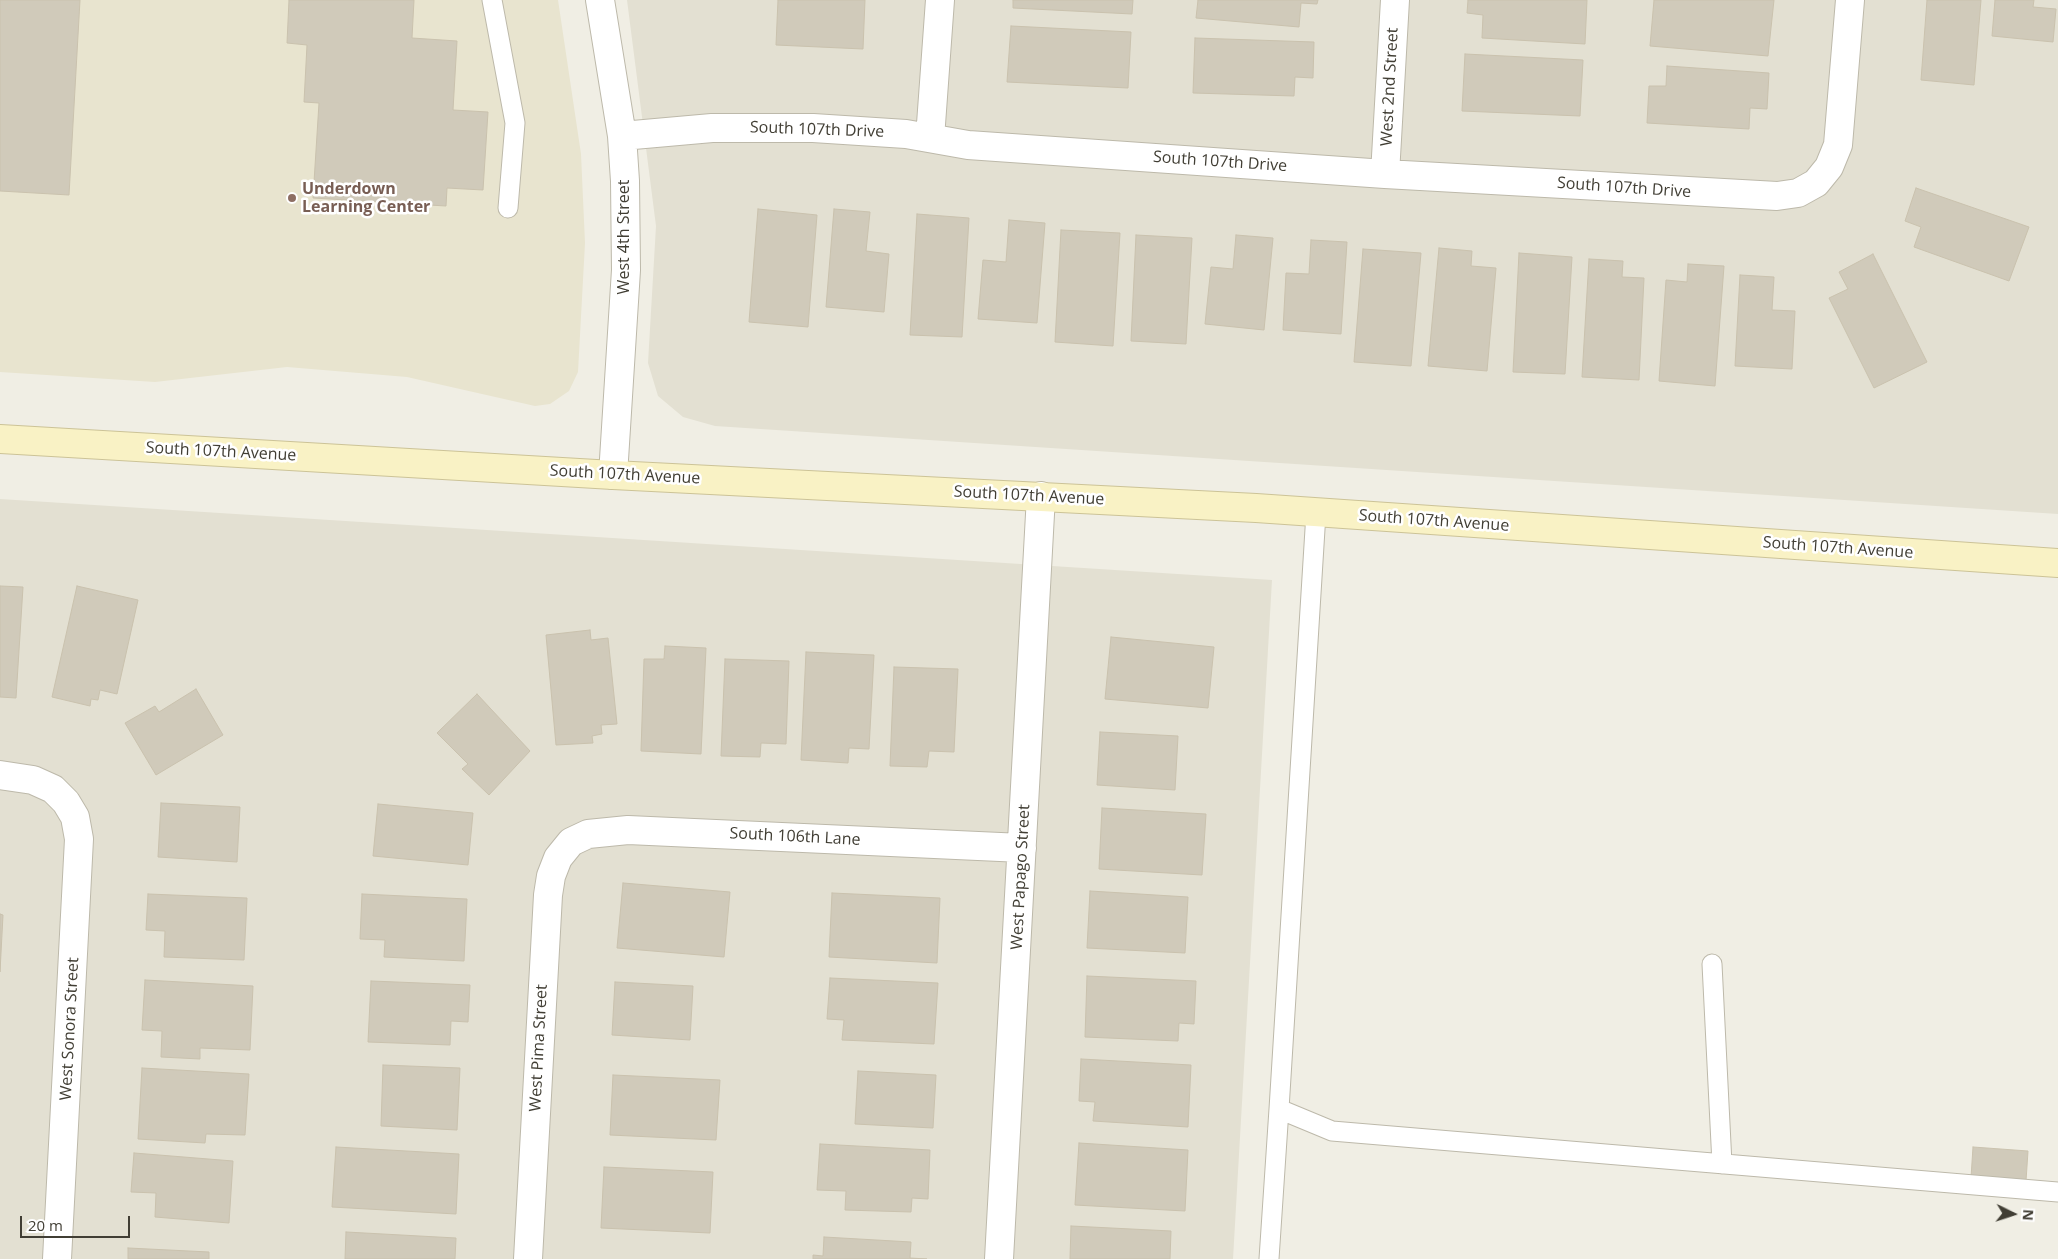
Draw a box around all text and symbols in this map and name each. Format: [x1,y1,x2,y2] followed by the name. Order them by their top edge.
[1377,27,1403,147] street label: West 2nd Street
[750,118,884,142] street label: South 107th Drive
[1152,148,1288,176] street label: South 107th Drive
[1556,174,1692,202] street label: South 107th Drive
[302,179,430,217] place label: Underdown Learning Center
[614,180,634,294] street label: West 4th Street
[286,192,298,204] marker: Underdown Learning Center
[145,438,297,466] street label: South 107th Avenue
[549,461,701,489] street label: South 107th Avenue
[953,482,1105,510] street label: South 107th Avenue
[1358,506,1510,536] street label: South 107th Avenue
[1762,533,1914,563] street label: South 107th Avenue
[1008,804,1034,950] street label: West Papago Street
[729,824,861,850] street label: South 106th Lane
[57,957,83,1101] street label: West Sonora Street
[526,984,552,1112] street label: West Pima Street
[1988,1189,2038,1239] north arrow
[22,1206,132,1238] scale bar
[2019,1209,2038,1221] text: N
[28,1215,63,1235] text: 20 m

